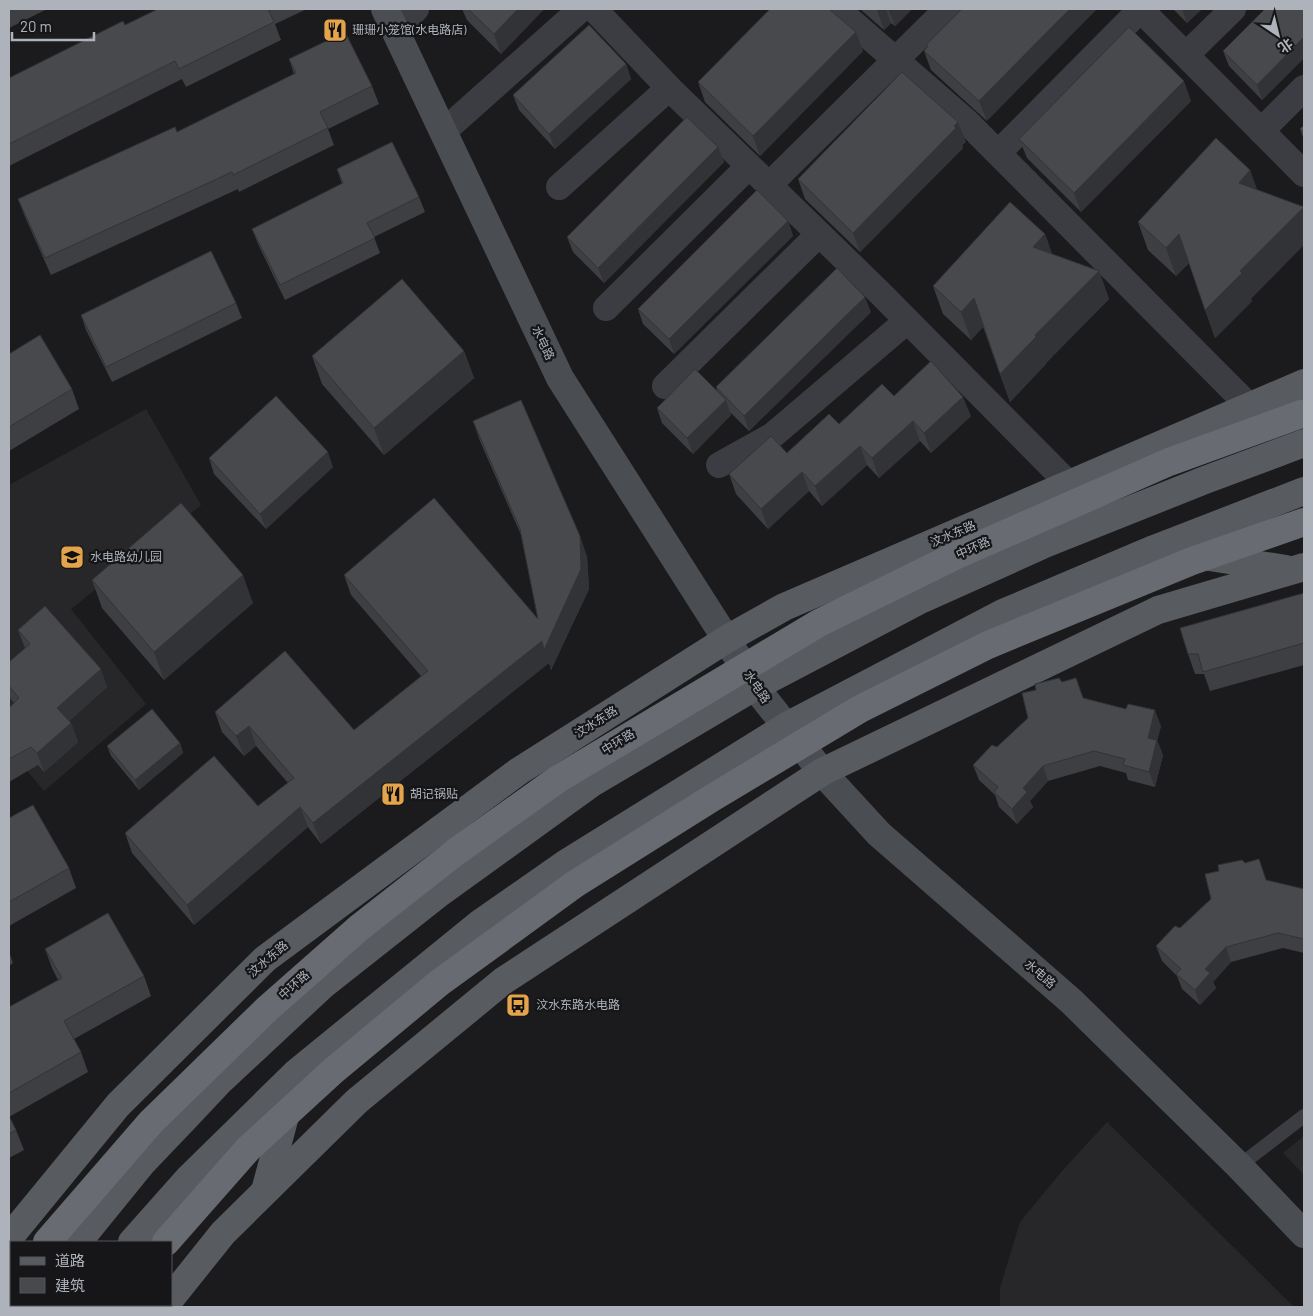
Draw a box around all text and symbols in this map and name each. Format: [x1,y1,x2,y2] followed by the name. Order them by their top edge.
[12,10,95,42] scale bar
[1253,10,1303,60] north arrow
[20,17,52,35] text: 20 m
[322,17,348,43] restaurant icon: 珊珊小笼馆(水电路店)
[352,22,467,36] place label: 珊珊小笼馆(水电路店)
[1275,35,1296,57] text: 北
[530,323,558,362] street label: 水电路
[928,517,977,549] street label: 汶水东路
[953,533,992,561] street label: 中环路
[59,544,85,570] school or university icon: 水电路幼儿园
[90,549,162,563] place label: 水电路幼儿园
[742,668,774,705] street label: 水电路
[571,702,620,740] street label: 汶水东路
[598,726,637,756] street label: 中环路
[380,781,406,807] restaurant icon: 胡记锅贴
[410,786,458,800] place label: 胡记锅贴
[244,937,290,979] street label: 汶水东路
[1022,956,1059,990] street label: 水电路
[275,967,311,1002] street label: 中环路
[505,992,531,1018] bus stop icon: 汶水东路水电路
[536,997,620,1011] place label: 汶水东路水电路
[10,1241,172,1306] legend
[55,1251,85,1269] text: 道路
[55,1276,85,1294] text: 建筑

